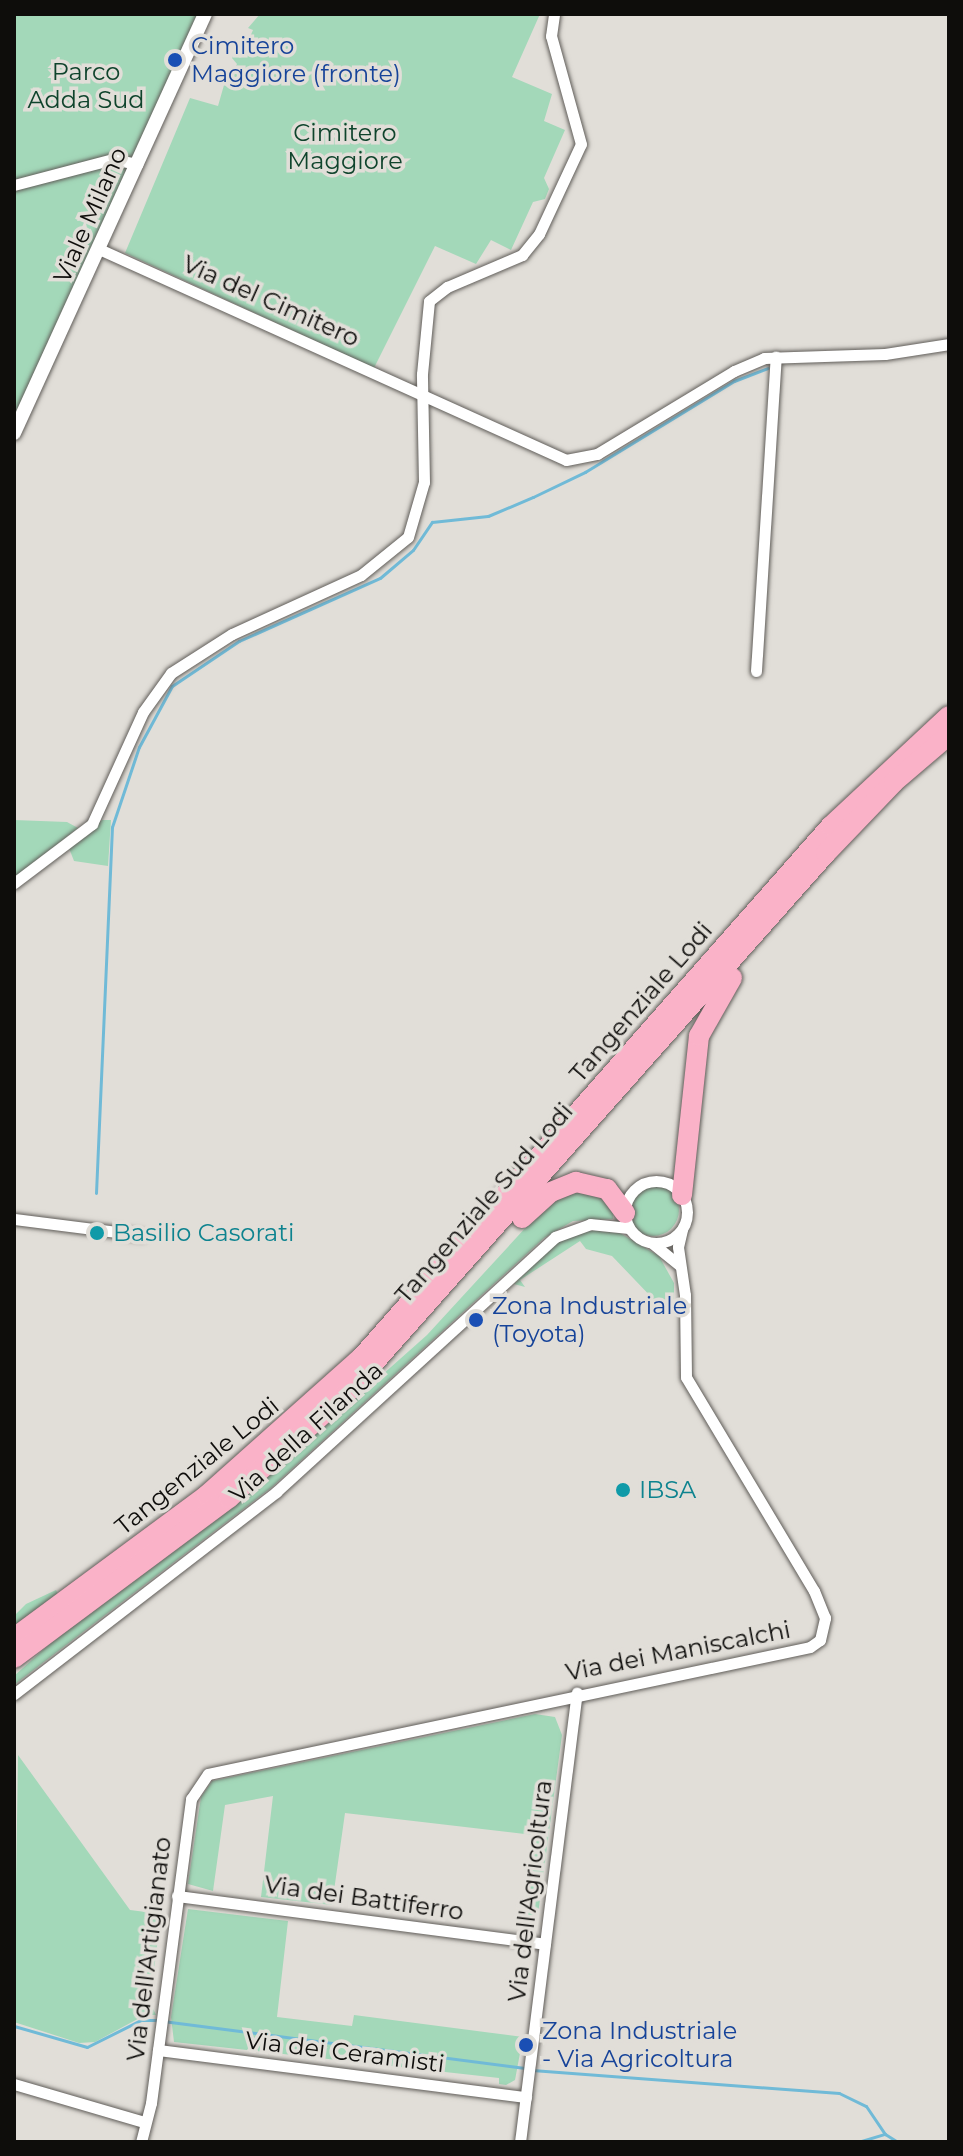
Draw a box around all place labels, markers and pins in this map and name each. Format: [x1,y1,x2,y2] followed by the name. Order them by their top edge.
[191,32,401,88] place label: Cimitero Maggiore (fronte)
[166,51,184,69] marker: Cimitero Maggiore (fronte)
[113,1219,294,1247] place label: Basilio Casorati
[88,1224,106,1242] marker: Basilio Casorati
[492,1292,687,1348] place label: Zona Industriale (Toyota)
[467,1311,485,1329] marker: Zona Industriale (Toyota)
[639,1476,696,1504] place label: IBSA
[614,1481,632,1499] marker: IBSA
[542,2017,737,2073] place label: Zona Industriale - Via Agricoltura
[517,2036,535,2054] marker: Zona Industriale - Via Agricoltura

